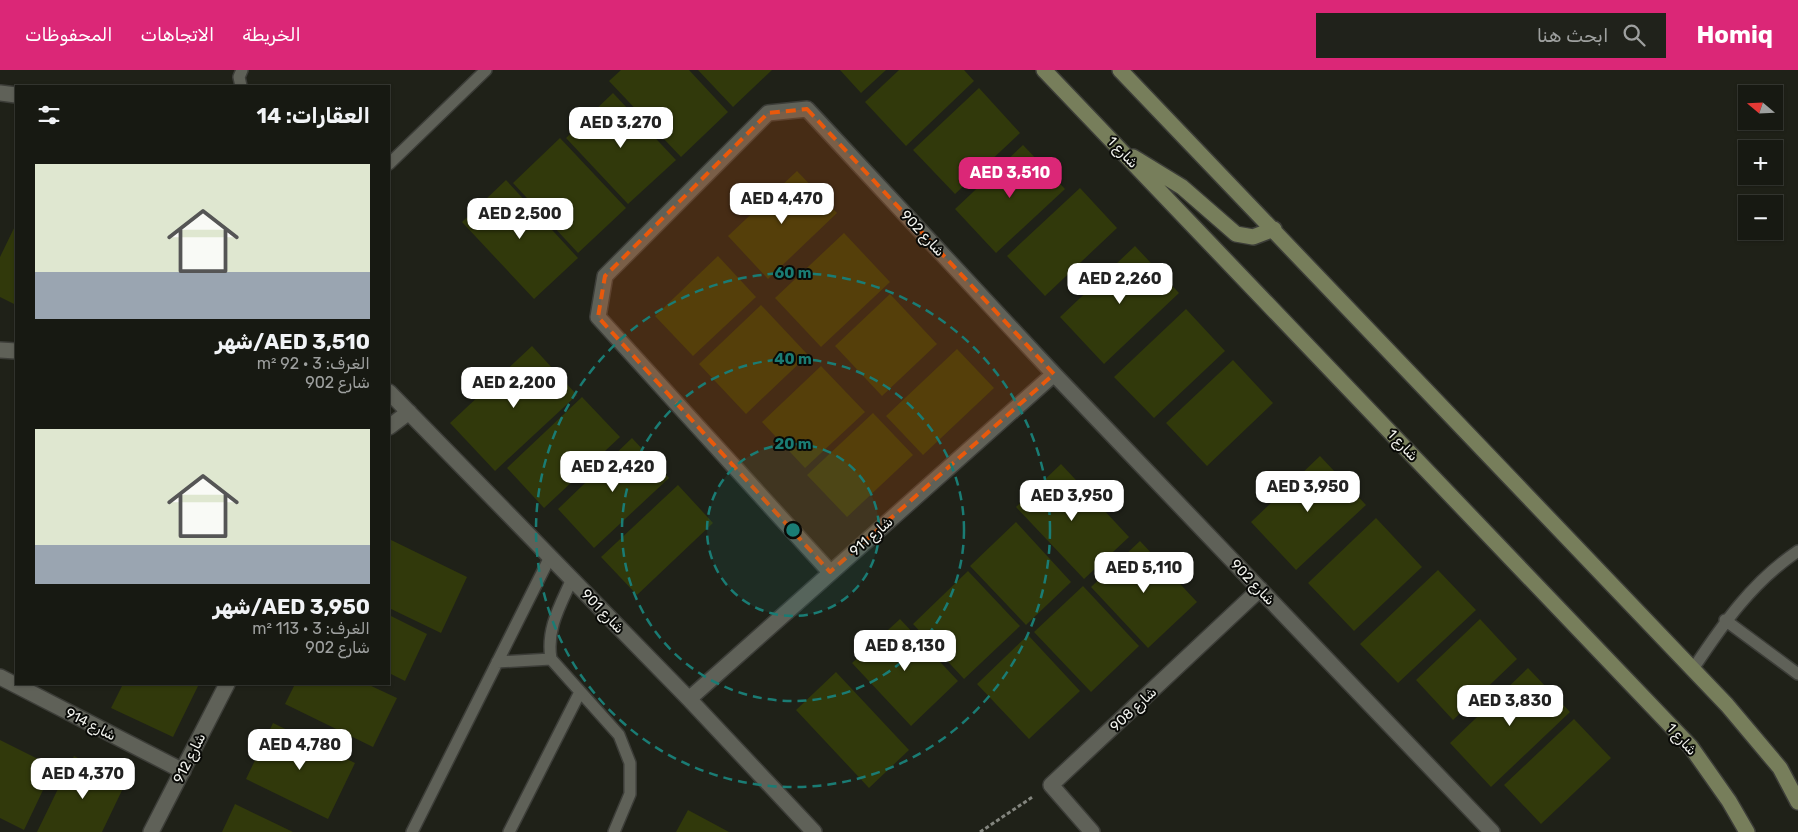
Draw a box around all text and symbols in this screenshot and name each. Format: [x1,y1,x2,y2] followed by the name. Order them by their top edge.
[1316,13,1666,58] search box
[1620,21,1648,49] icon: search
[1696,21,1773,49] text: Homiq
[25,24,112,46] text: المحفوظات
[140,24,214,46] text: الاتجاهات
[242,24,301,46] text: الخريطة
[1537,24,1608,47] text: ابحث هنا
[1738,85,1782,130] north arrow
[1738,85,1783,240] map controls
[35,101,63,129] icon: filters
[257,103,370,128] text: العقارات: 14
[564,106,678,149] pin: AED 3,270
[580,113,662,132] text: AED 3,270
[1102,133,1142,173] street label: شارع 1
[1738,140,1783,185] button: +
[953,156,1067,199] pin: AED 3,510
[970,163,1050,182] text: AED 3,510
[725,182,839,225] pin: AED 4,470
[741,189,823,208] text: AED 4,470
[1738,195,1783,240] button: −
[158,196,248,286] icon: home
[463,198,577,240] pin: AED 2,500
[478,204,562,223] text: AED 2,500
[896,207,948,261] street label: شارع 902
[1063,262,1177,305] pin: AED 2,260
[775,264,811,282] text: 60 m
[1078,269,1162,288] text: AED 2,260
[215,329,370,354] text: AED 3,510/شهر
[774,350,812,368] text: 40 m
[257,354,370,373] text: الغرف: 3 · 92 m²
[457,366,571,409] pin: AED 2,200
[305,373,370,392] text: شارع 902
[472,373,556,392] text: AED 2,200
[1382,426,1422,466] street label: شارع 1
[775,435,811,453] text: 20 m
[556,450,670,493] pin: AED 2,420
[571,457,655,476] text: AED 2,420
[158,461,248,551] icon: home
[1251,470,1365,513] pin: AED 3,950
[1267,477,1349,496] text: AED 3,950
[1015,480,1129,522] pin: AED 3,950
[1031,486,1113,505] text: AED 3,950
[846,513,898,561] street label: شارع 911
[784,521,802,539] centre of rings
[1087,552,1201,594] pin: AED 5,110
[1225,556,1278,610] street label: شارع 902
[1105,558,1183,577] text: AED 5,110
[576,586,628,638] street label: شارع 901
[213,594,370,619] text: AED 3,950/شهر
[252,619,370,638] text: الغرف: 3 · 113 m²
[848,630,962,672] pin: AED 8,130
[865,636,945,655] text: AED 8,130
[305,638,370,657] text: شارع 902
[1107,684,1162,737] street label: شارع 908
[1453,684,1567,727] pin: AED 3,830
[1468,691,1552,710] text: AED 3,830
[62,705,119,746] street label: شارع 914
[1661,720,1700,760] street label: شارع 1
[243,728,357,771] pin: AED 4,780
[170,730,211,787] street label: شارع 912
[259,735,341,754] text: AED 4,780
[26,758,140,800] pin: AED 4,370
[42,764,124,783] text: AED 4,370

